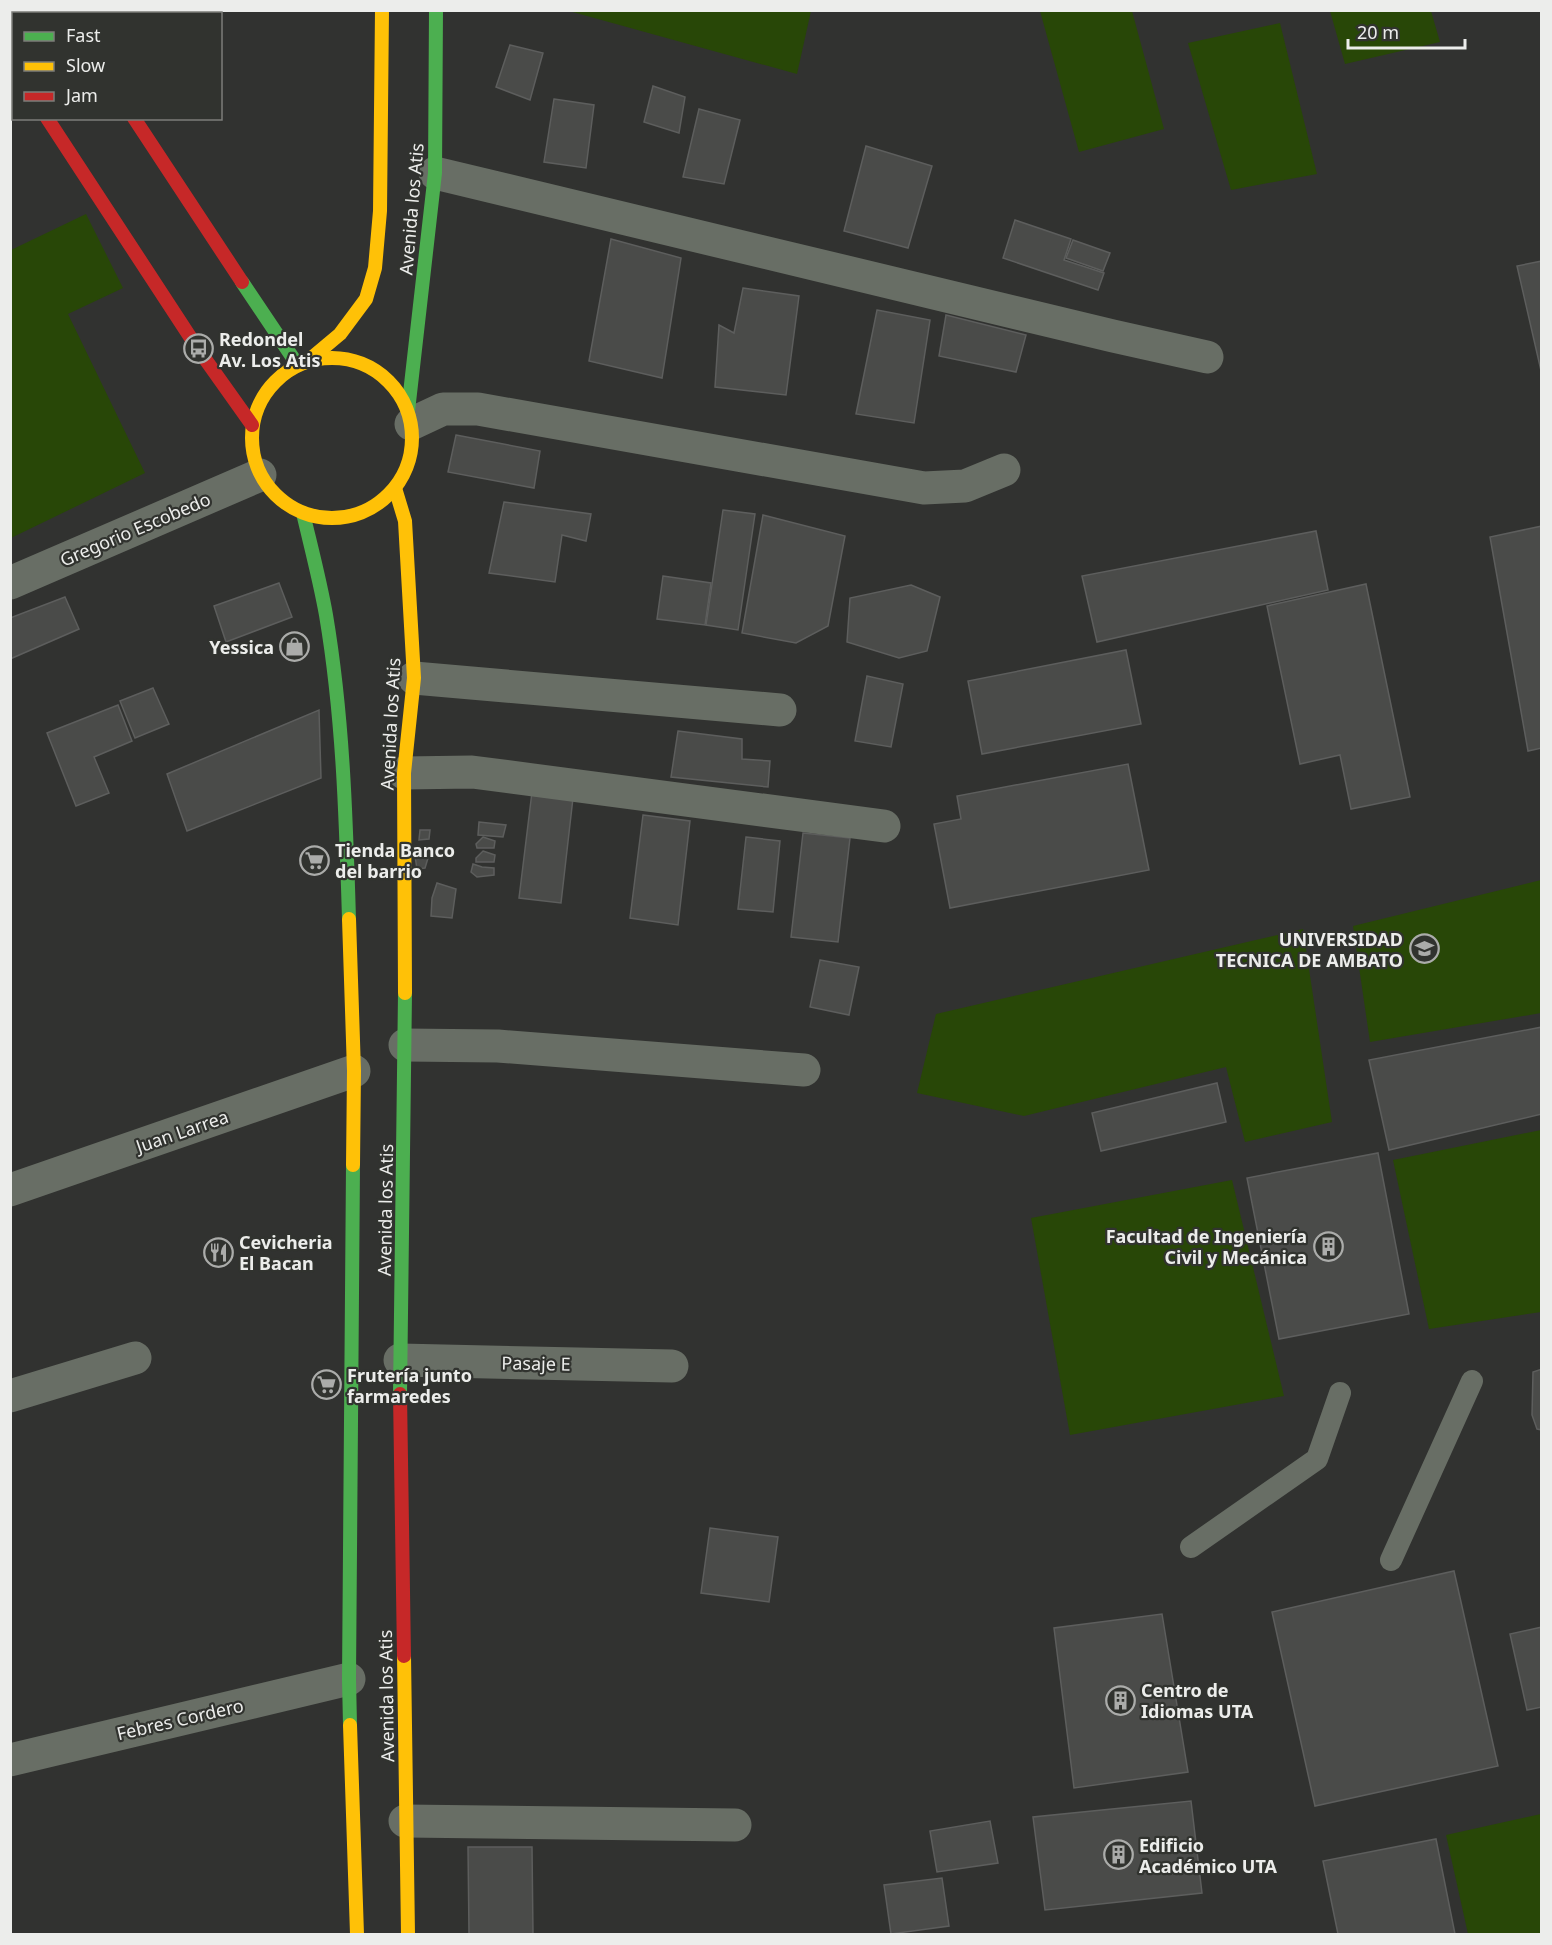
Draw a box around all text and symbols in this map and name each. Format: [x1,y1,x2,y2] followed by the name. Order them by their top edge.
[12,12,222,120] legend
[1348,12,1465,50] scale bar
[1357,20,1399,44] text: 20 m
[66,23,101,47] text: Fast
[66,53,105,77] text: Slow
[64,83,98,107] text: Jam
[393,142,429,276] street label: Avenida los Atis
[219,327,320,372] place label: Redondel Av. Los Atis
[182,333,214,365] bus stop icon: Redondel Av. Los Atis
[56,486,214,572] street label: Gregorio Escobedo
[279,631,311,663] shop icon: Yessica
[209,635,274,659] place label: Yessica
[375,657,405,791] street label: Avenida los Atis
[335,838,455,883] place label: Tienda Banco del barrio
[298,844,330,876] supermarket icon: Tienda Banco del barrio
[1216,927,1403,972] place label: UNIVERSIDAD TECNICA DE AMBATO
[1408,933,1440,965] school or university icon: UNIVERSIDAD TECNICA DE AMBATO
[131,1104,231,1159] street label: Juan Larrea
[372,1144,398,1276] street label: Avenida los Atis
[1106,1224,1307,1269] place label: Facultad de Ingeniería Civil y Mecánica
[239,1230,333,1275] place label: Cevicheria El Bacan
[1312,1230,1344,1262] building icon: Facultad de Ingeniería Civil y Mecánica
[202,1236,234,1268] restaurant icon: Cevicheria El Bacan
[501,1350,571,1376] street label: Pasaje E
[347,1363,472,1408] place label: Frutería junto farmaredes
[310,1369,342,1401] supermarket icon: Frutería junto farmaredes
[373,1630,399,1762] street label: Avenida los Atis
[1141,1678,1254,1723] place label: Centro de Idiomas UTA
[1104,1684,1136,1716] building icon: Centro de Idiomas UTA
[114,1693,246,1745] street label: Febres Cordero
[1139,1833,1278,1878] place label: Edificio Académico UTA
[1102,1839,1134,1871] building icon: Edificio Académico UTA

